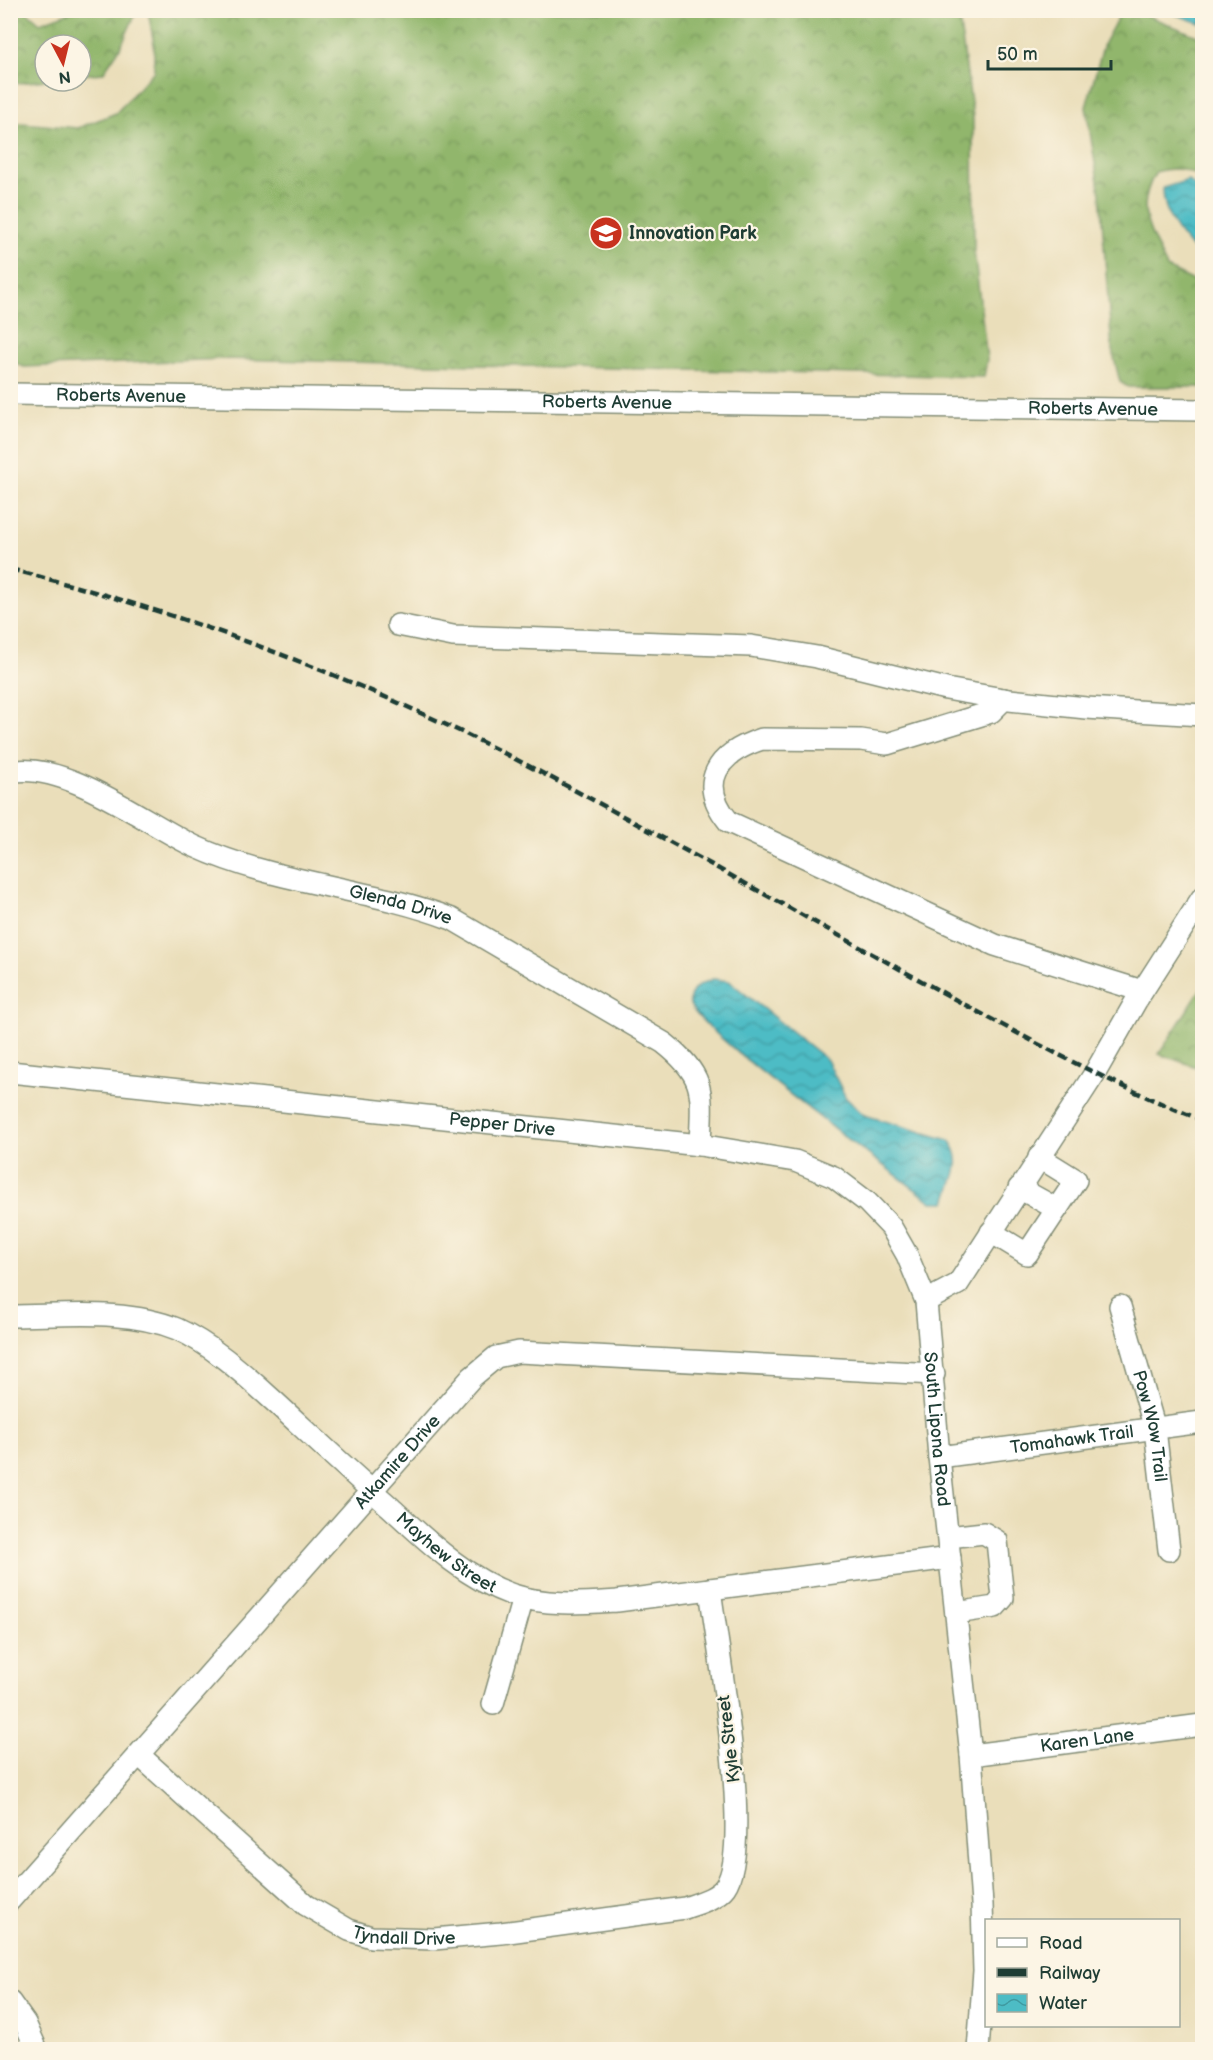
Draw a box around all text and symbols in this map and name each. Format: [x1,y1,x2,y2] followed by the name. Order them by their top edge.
[33,33,93,93] north arrow
[988,33,1111,71] scale bar
[997,44,1038,65] text: 50 m
[58,66,72,87] text: N
[588,215,624,251] school or university icon: Innovation Park
[629,223,757,244] place label: Innovation Park
[56,384,187,407] street label: Roberts Avenue
[542,391,672,413] street label: Roberts Avenue
[1028,397,1158,420] street label: Roberts Avenue
[347,880,456,929] street label: Glenda Drive
[448,1108,557,1140] street label: Pepper Drive
[920,1351,955,1508] street label: South Lipona Road
[1128,1368,1171,1483] street label: Pow Wow Trail
[350,1410,445,1513] street label: Atkamire Drive
[1009,1421,1135,1458] street label: Tomahawk Trail
[392,1508,500,1597] street label: Mayhew Street
[713,1694,745,1784] street label: Kyle Street
[1039,1723,1135,1756] street label: Karen Lane
[985,1919,1180,2027] legend
[350,1921,457,1950] street label: Tyndall Drive
[1039,1933,1083,1954] text: Road
[1039,1963,1101,1984] text: Railway
[1039,1993,1087,2014] text: Water

